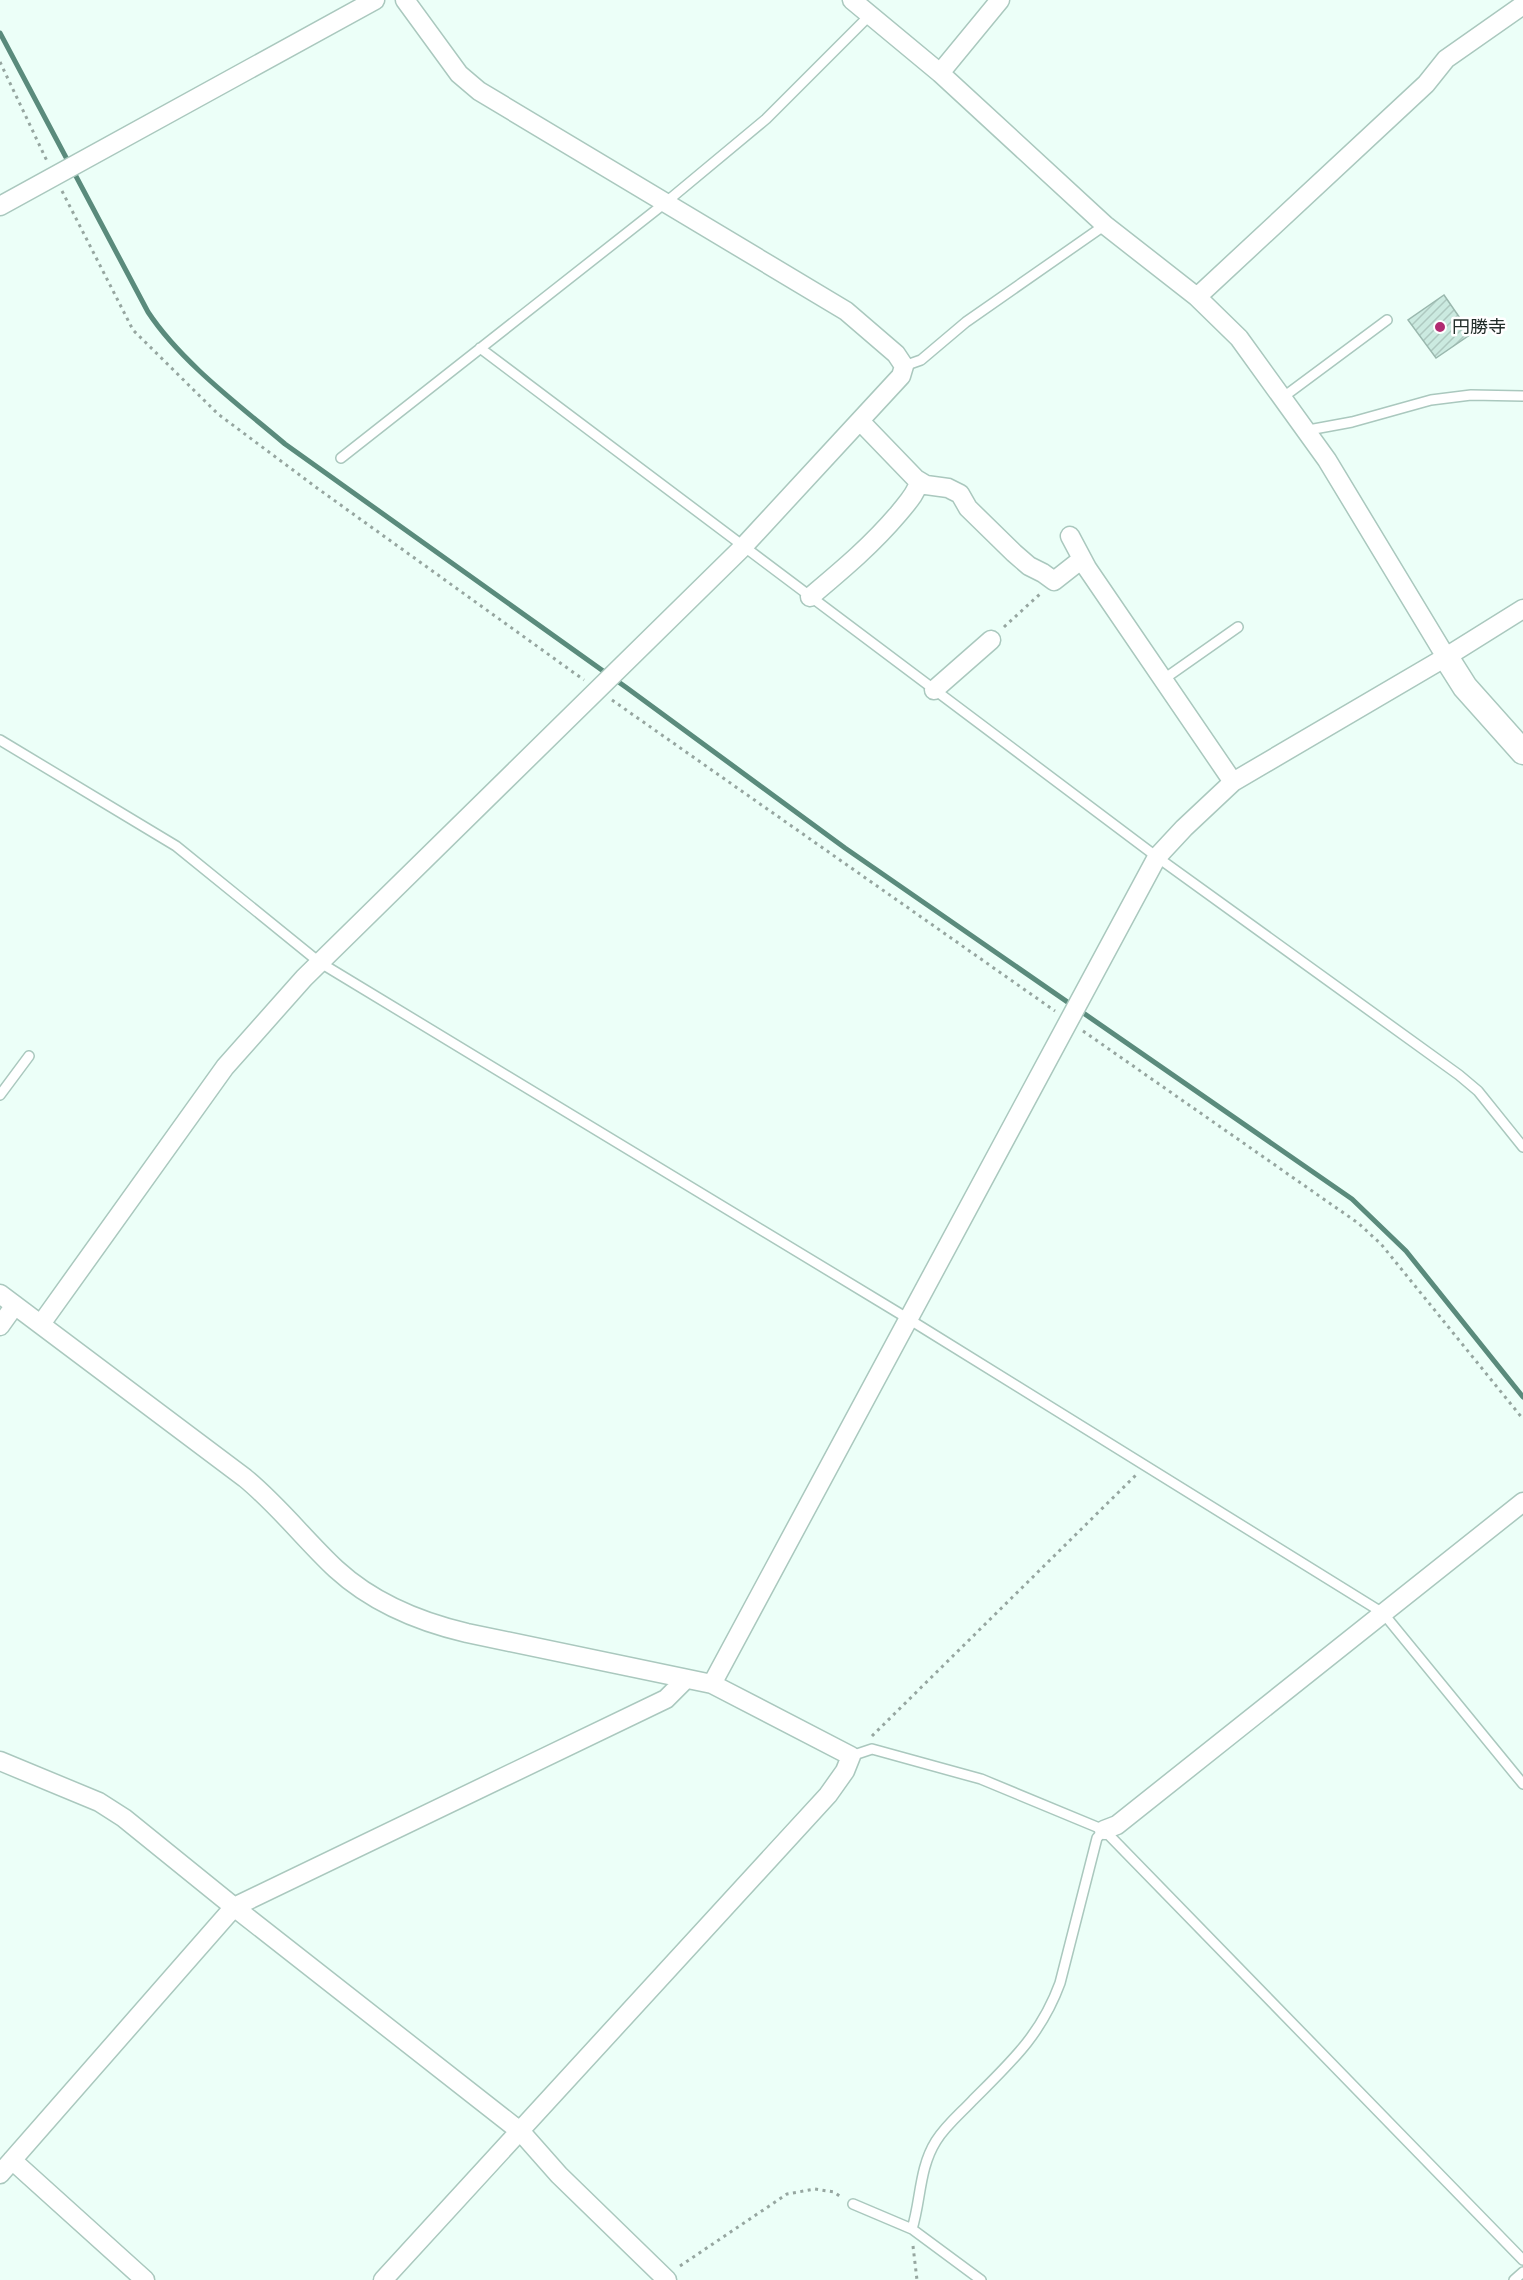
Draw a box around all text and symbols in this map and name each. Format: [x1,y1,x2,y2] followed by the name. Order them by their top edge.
[1452,314,1506,341] place label: 円勝寺
[1433,320,1447,334] marker: 円勝寺

